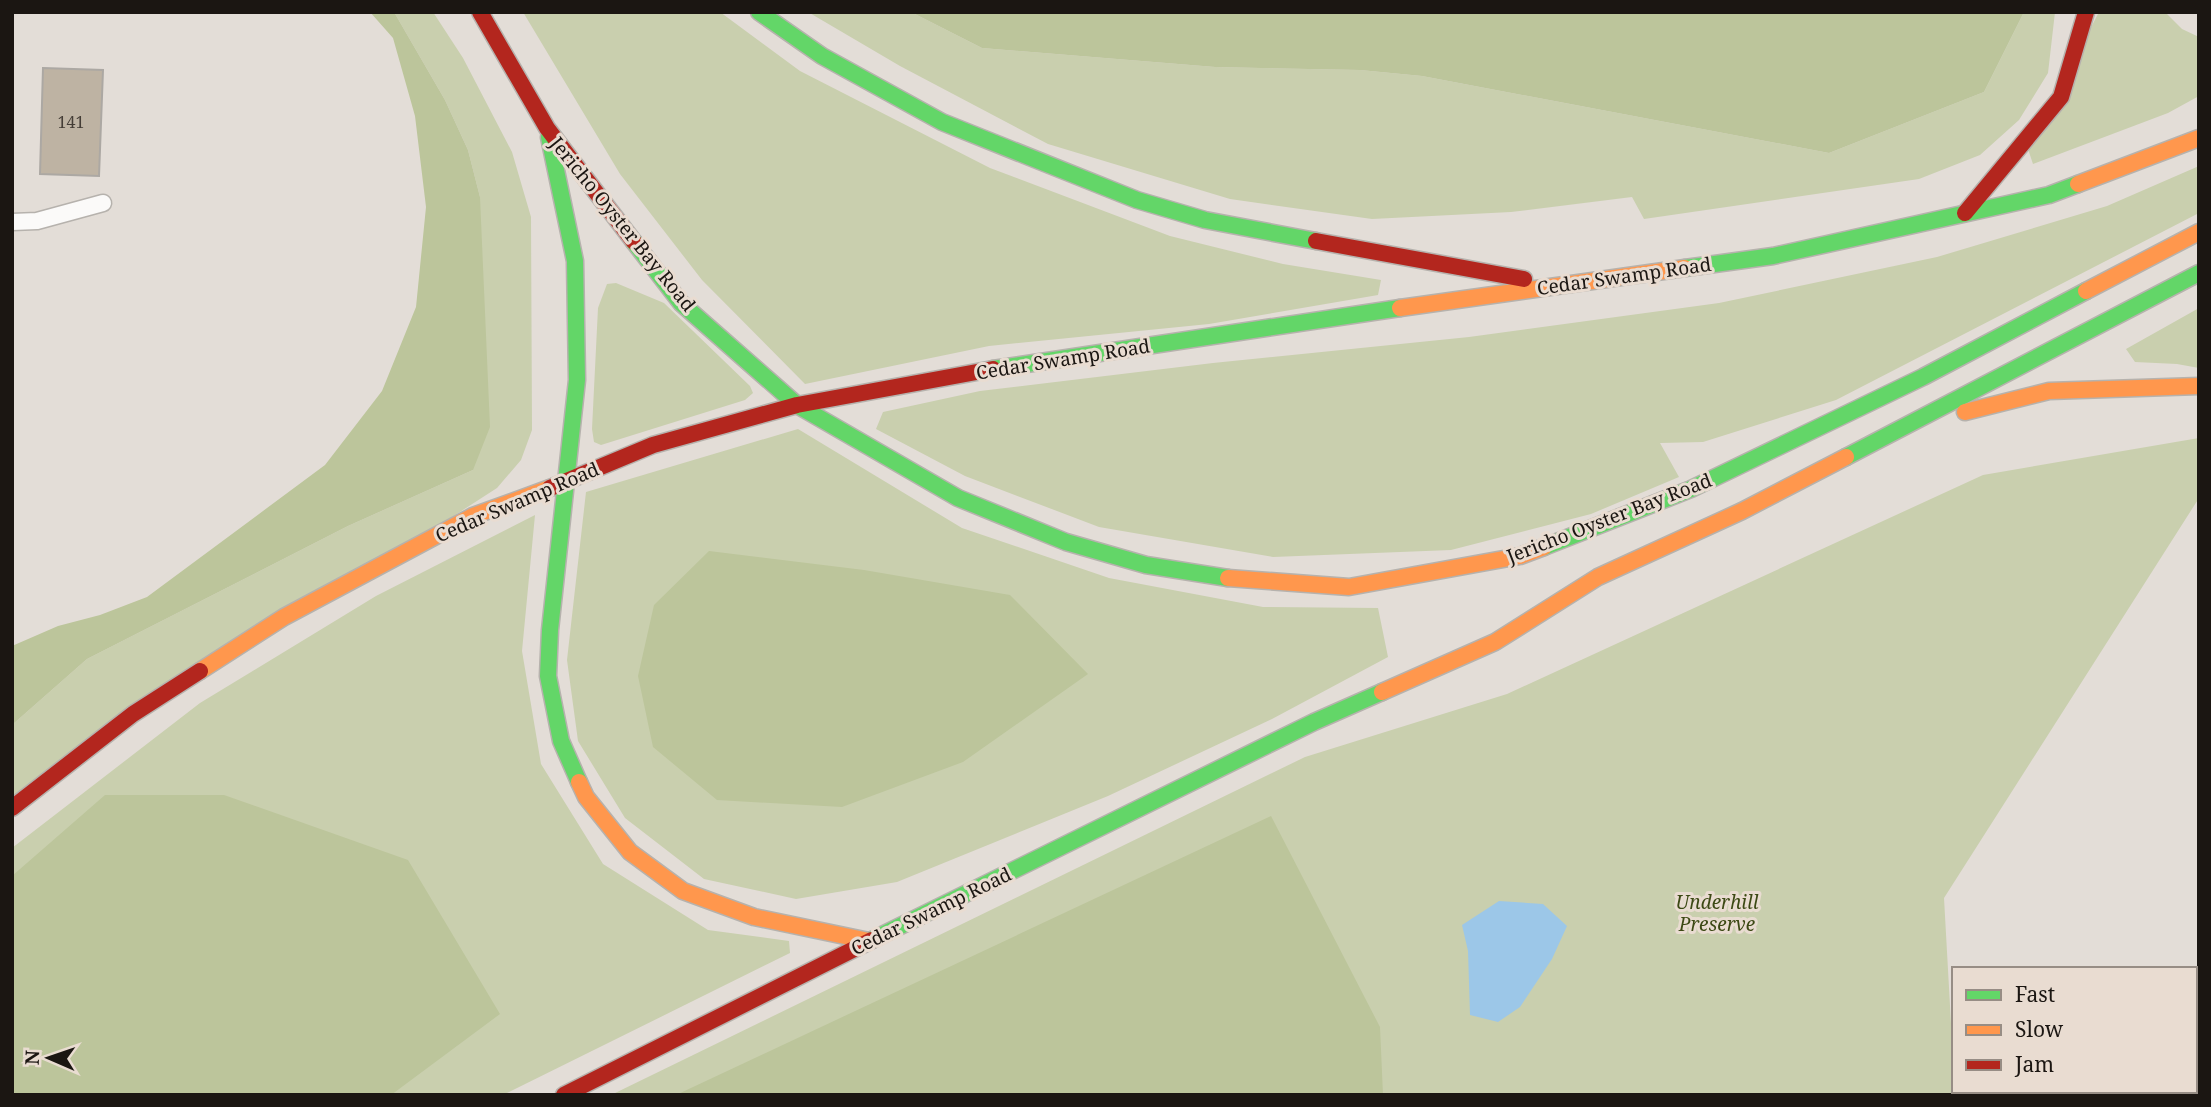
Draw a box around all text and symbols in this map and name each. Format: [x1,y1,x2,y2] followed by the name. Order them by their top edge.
[58,111,84,133] house number: 141
[544,130,702,317] street label: Jericho Oyster Bay Road
[1535,251,1713,301] street label: Cedar Swamp Road
[974,332,1152,386] street label: Cedar Swamp Road
[431,456,603,548] street label: Cedar Swamp Road
[1502,467,1716,569] street label: Jericho Oyster Bay Road
[846,861,1016,961] street label: Cedar Swamp Road
[1675,889,1759,937] park label: Underhill Preserve
[1952,967,2197,1093] legend
[2015,980,2055,1008] text: Fast
[2015,1015,2064,1043] text: Slow
[14,1023,84,1093] north arrow
[19,1049,45,1065] text: N
[2014,1050,2054,1078] text: Jam

